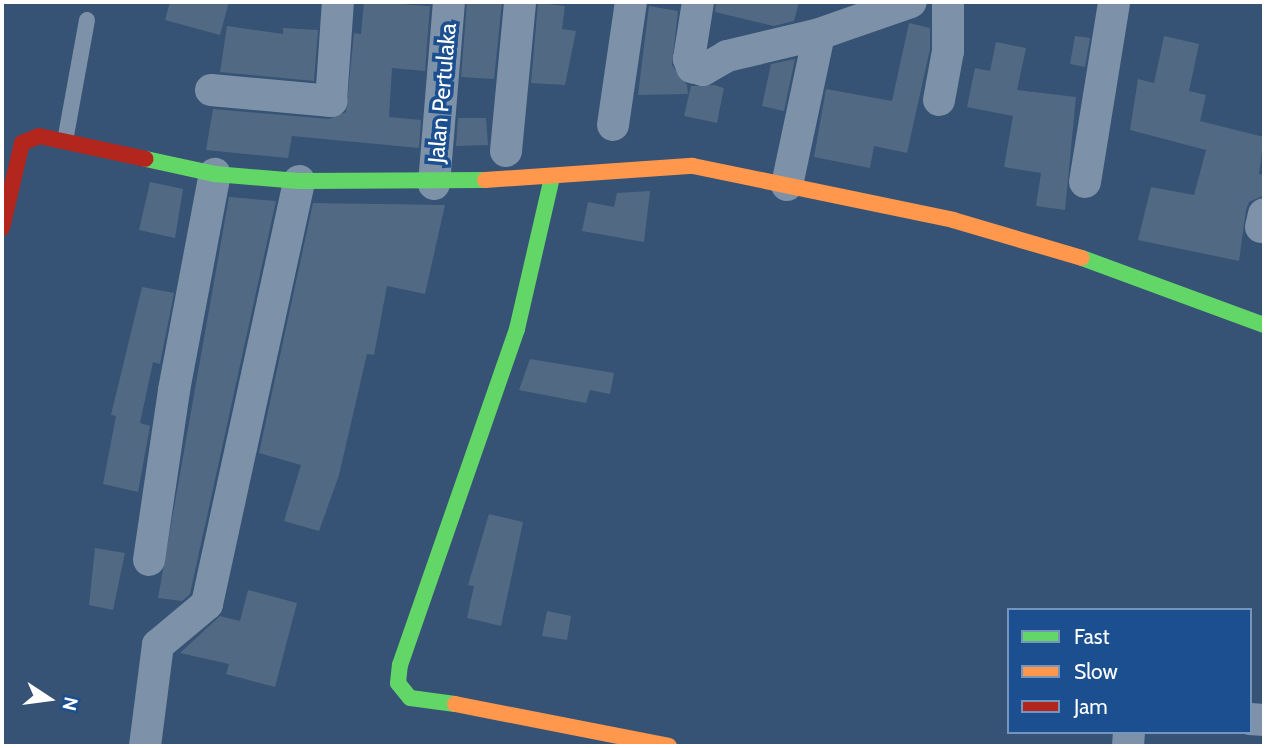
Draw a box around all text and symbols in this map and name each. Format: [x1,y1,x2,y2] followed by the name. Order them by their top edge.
[422,22,462,164] street label: Jalan Pertulaka
[1007,608,1252,734] legend
[1074,624,1110,649] text: Fast
[1074,659,1118,684] text: Slow
[14,664,84,734] north arrow
[1074,694,1108,719] text: Jam
[57,695,83,713] text: N

